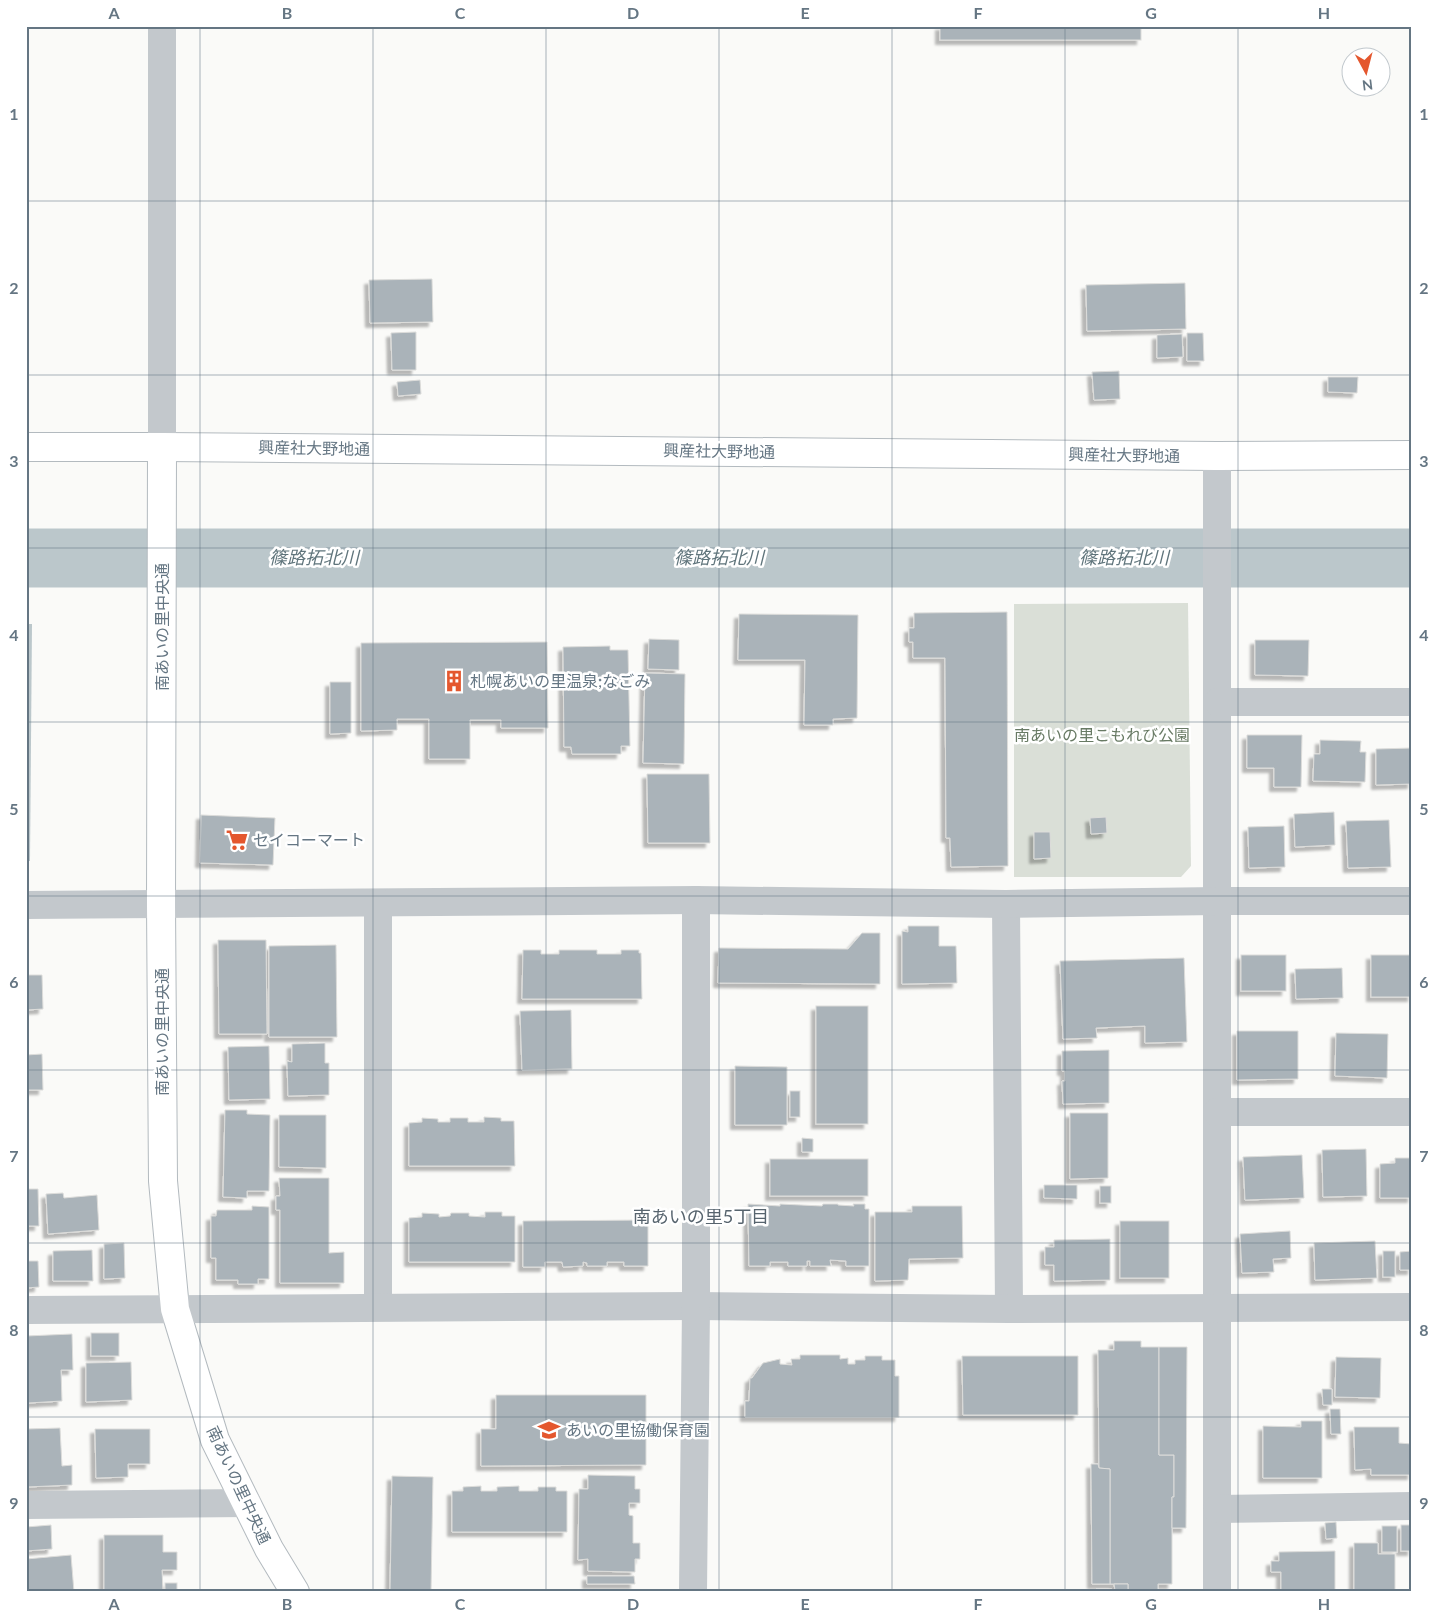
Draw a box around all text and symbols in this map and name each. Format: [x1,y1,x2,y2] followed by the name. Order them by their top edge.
[107,3,120,22] text: A
[282,3,292,22] text: B
[455,3,466,22] text: C
[627,3,639,22] text: D
[800,3,810,22] text: E
[973,3,983,22] text: F
[1145,3,1157,22] text: G
[1318,3,1330,22] text: H
[1340,48,1390,98] north arrow
[1361,76,1374,94] text: N
[9,104,19,123] text: 1
[1419,104,1429,123] text: 1
[9,278,19,297] text: 2
[1419,278,1429,297] text: 2
[258,437,370,458] street label: 興産社大野地通
[663,440,775,461] street label: 興産社大野地通
[1068,444,1180,465] street label: 興産社大野地通
[9,451,19,470] text: 3
[1419,451,1429,470] text: 3
[269,546,361,568] water label: 篠路拓北川
[674,546,766,568] water label: 篠路拓北川
[1079,546,1171,568] water label: 篠路拓北川
[152,563,171,691] street label: 南あいの里中央通
[9,625,19,644] text: 4
[1419,625,1429,644] text: 4
[441,668,467,694] building icon: 札幌あいの里温泉;なごみ
[470,671,650,690] place label: 札幌あいの里温泉;なごみ
[1014,725,1190,744] park label: 南あいの里こもれび公園
[9,799,19,818] text: 5
[1419,799,1429,818] text: 5
[224,827,250,853] supermarket icon: セイコーマート
[253,830,365,849] place label: セイコーマート
[152,968,171,1096] street label: 南あいの里中央通
[9,972,19,991] text: 6
[1419,972,1429,991] text: 6
[9,1146,19,1165] text: 7
[1419,1146,1429,1165] text: 7
[633,1205,769,1227] district label: 南あいの里5丁目
[9,1320,19,1339] text: 8
[1419,1320,1429,1339] text: 8
[536,1417,562,1443] school or university icon: あいの里協働保育園
[566,1420,710,1439] place label: あいの里協働保育園
[204,1423,275,1547] street label: 南あいの里中央通
[9,1493,19,1512] text: 9
[1419,1493,1429,1512] text: 9
[107,1594,120,1613] text: A
[282,1594,292,1613] text: B
[455,1594,466,1613] text: C
[627,1594,639,1613] text: D
[800,1594,810,1613] text: E
[973,1594,983,1613] text: F
[1145,1594,1157,1613] text: G
[1318,1594,1330,1613] text: H

